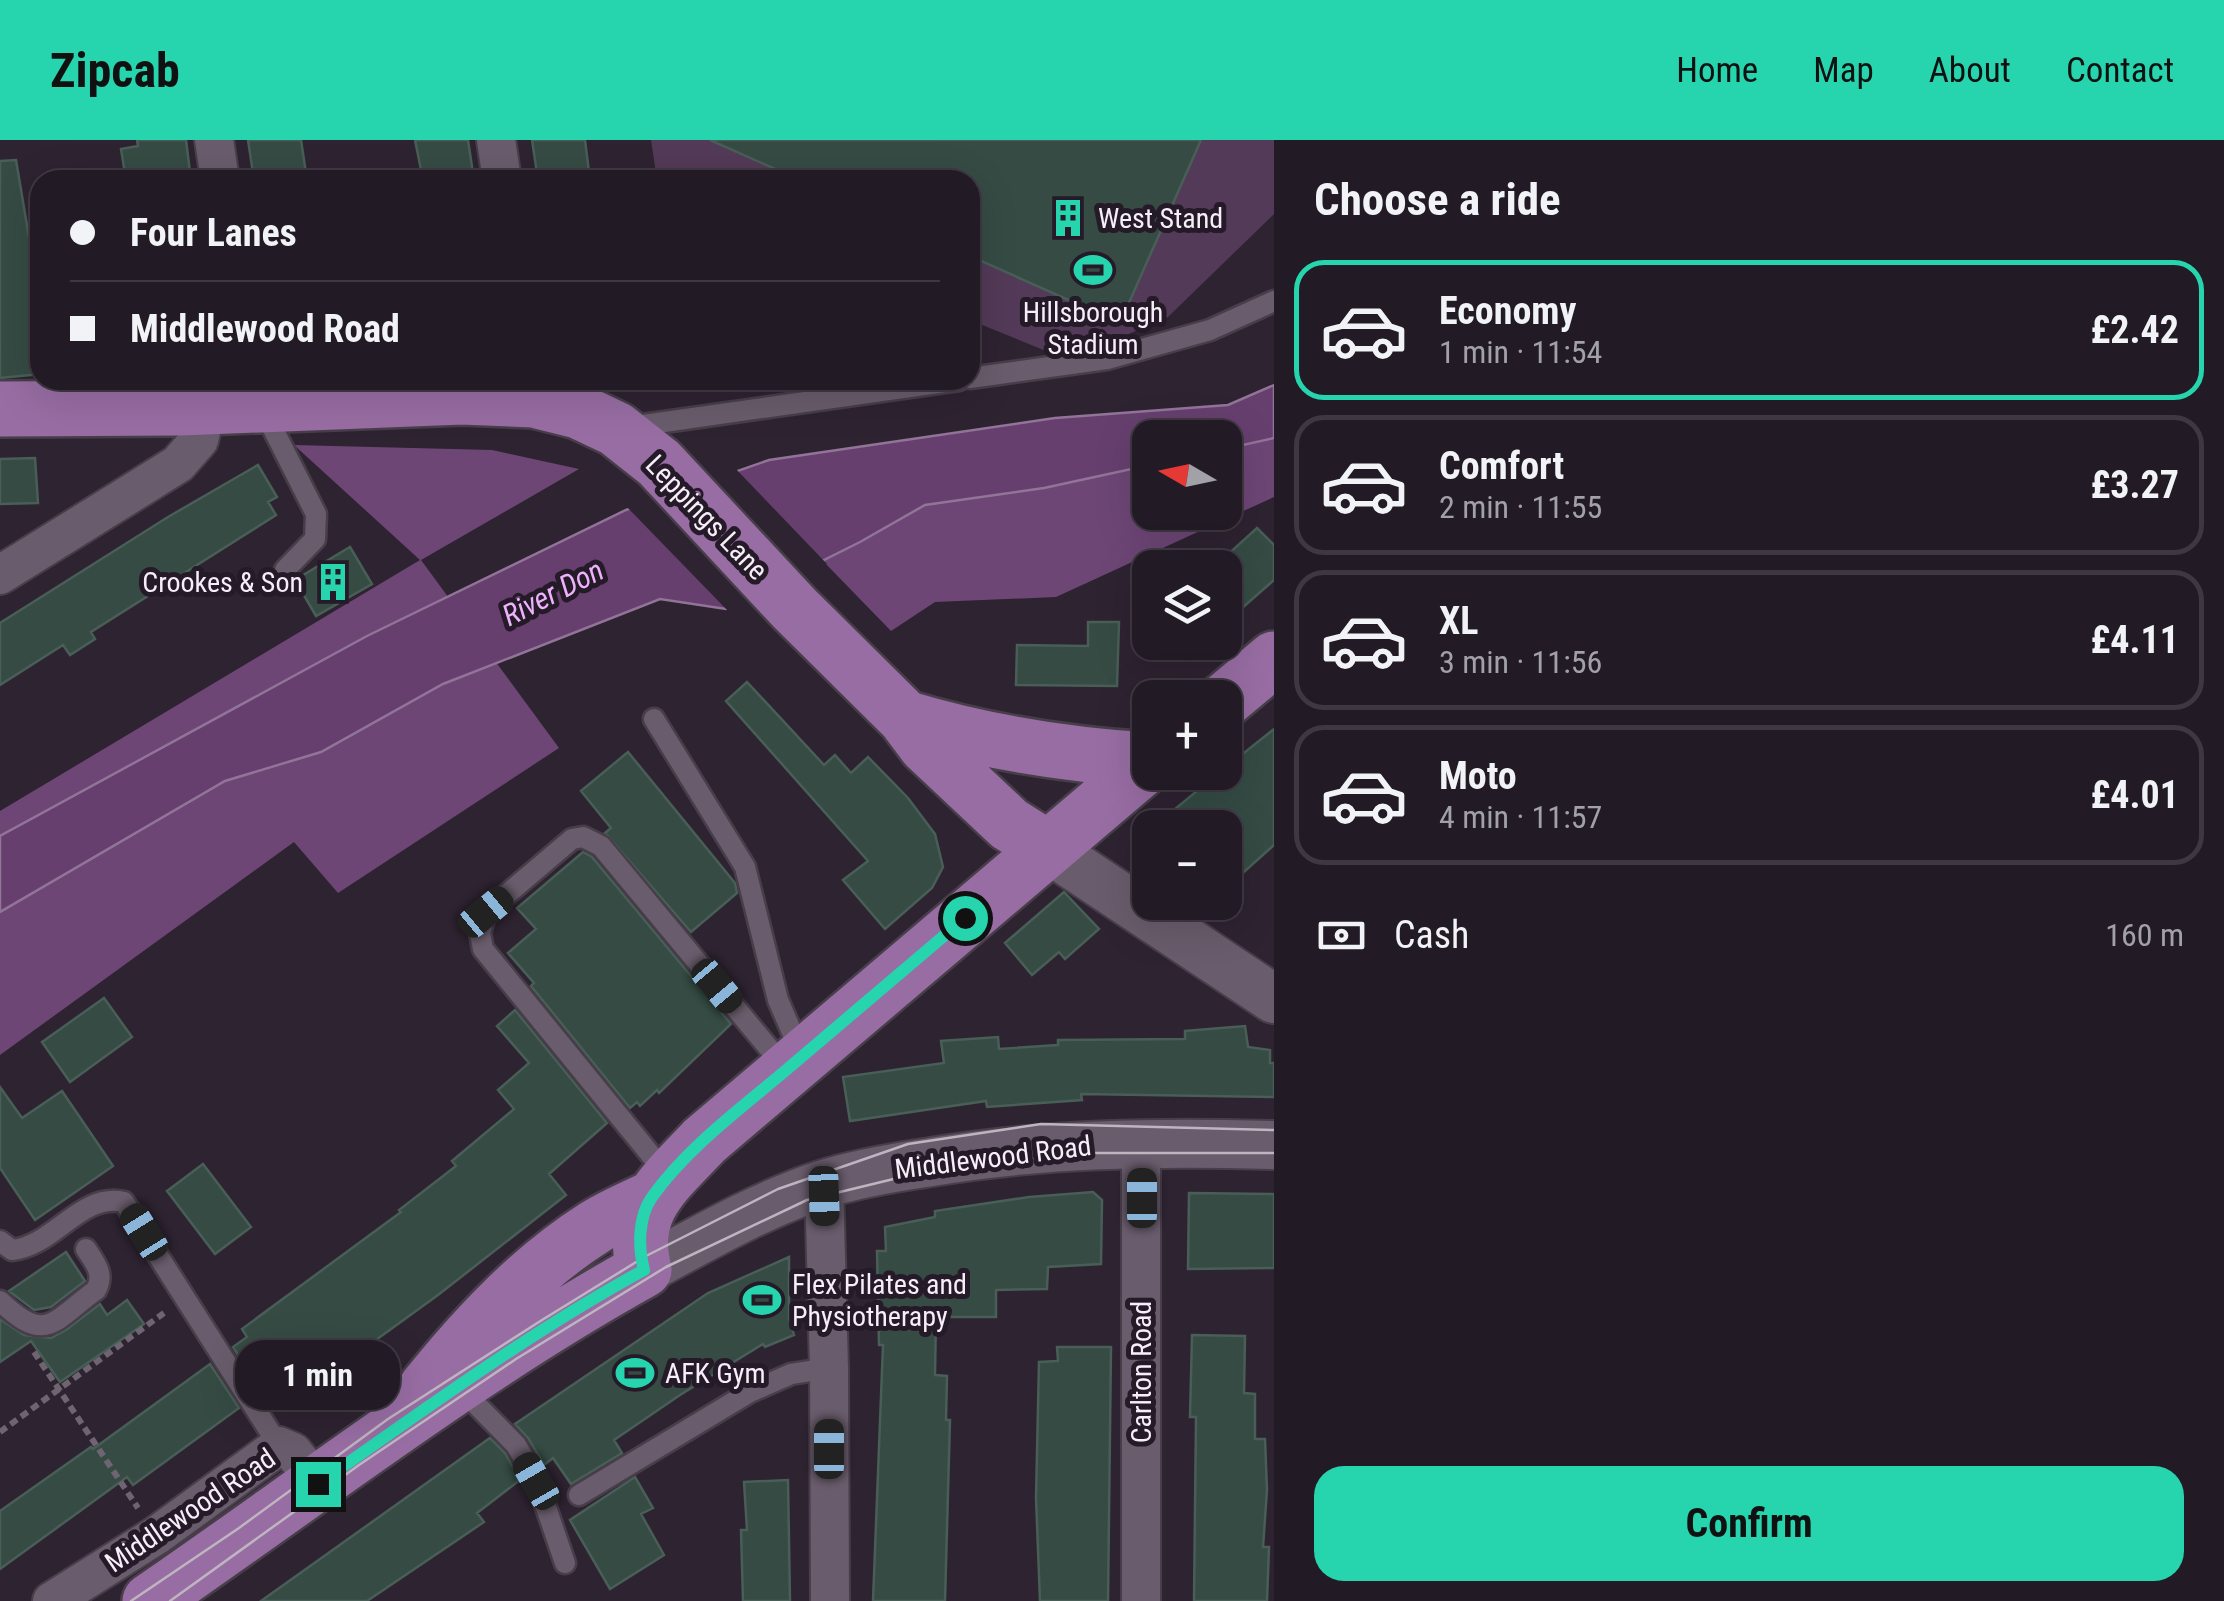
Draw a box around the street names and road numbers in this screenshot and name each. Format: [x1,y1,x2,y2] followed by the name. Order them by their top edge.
[639,448,774,587] street label: Leppings Lane
[893,1129,1093,1186] street label: Middlewood Road
[1125,1301,1158,1443] street label: Carlton Road
[99,1441,281,1579] street label: Middlewood Road

